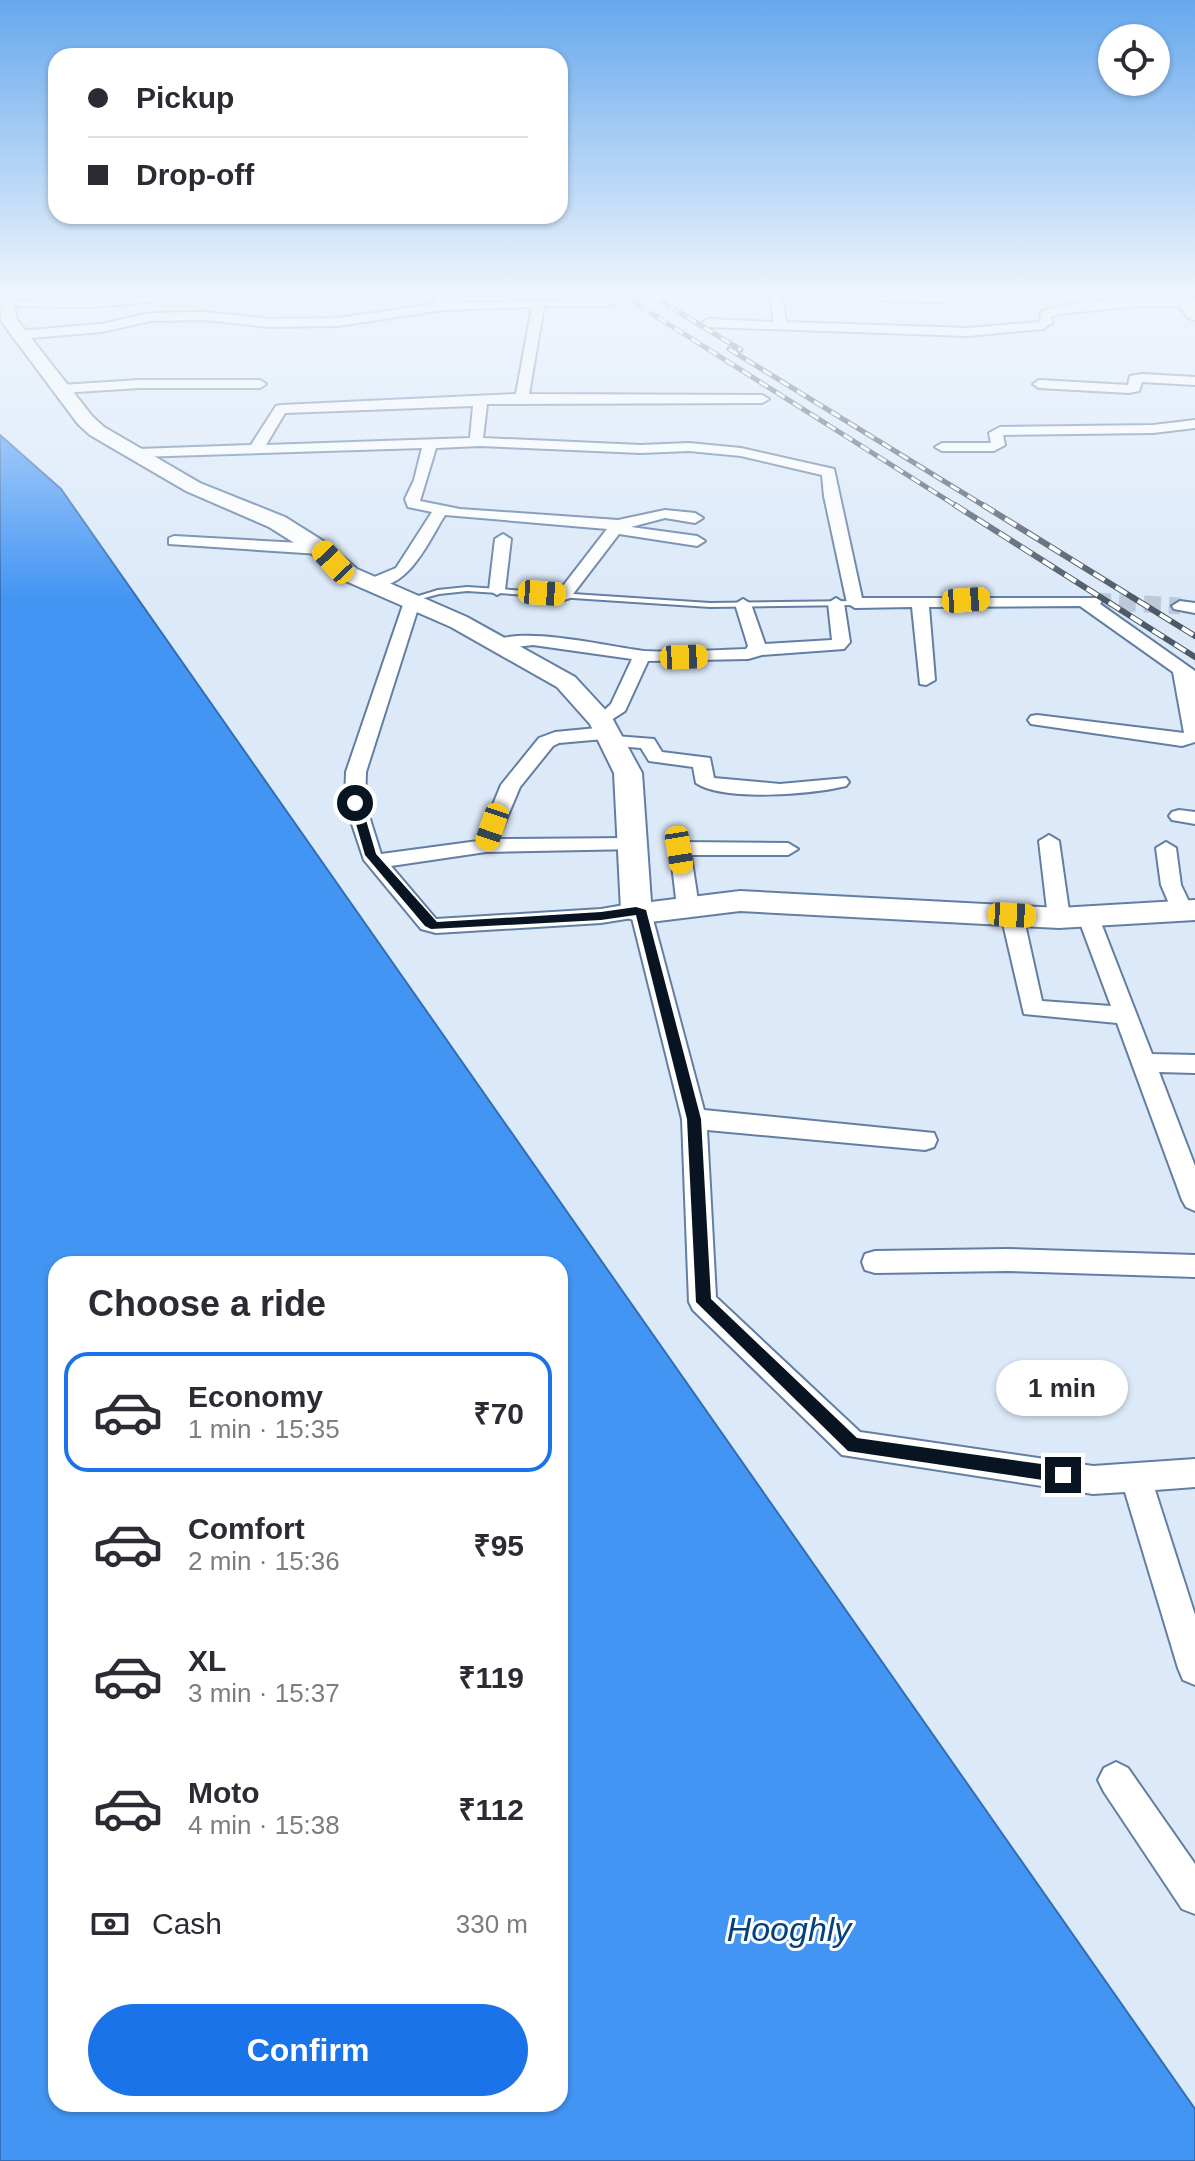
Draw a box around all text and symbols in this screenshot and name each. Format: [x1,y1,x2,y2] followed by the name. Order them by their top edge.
[1098,24,1170,96] map controls
[1098,24,1170,96] button: locate
[136,81,234,114] text: Pickup
[136,158,254,191] text: Drop-off
[308,536,358,588] car
[517,579,567,607] car
[941,586,991,614] car
[660,644,708,670] car
[337,785,373,821] route start
[473,800,511,854] car
[663,824,695,876] car
[987,902,1037,928] car
[88,1283,326,1324] text: Choose a ride
[997,1359,1129,1415] callout: 1 min
[1028,1373,1096,1403] text: 1 min
[92,1376,164,1448] icon: car
[188,1380,323,1413] text: Economy
[473,1397,524,1430] text: ₹70
[188,1414,340,1444] text: 1 min · 15:35
[1045,1457,1081,1493] route end
[92,1508,164,1580] icon: car
[188,1512,305,1545] text: Comfort
[473,1529,524,1562] text: ₹95
[188,1546,340,1576] text: 2 min · 15:36
[92,1640,164,1712] icon: car
[188,1644,226,1677] text: XL
[458,1661,524,1694] text: ₹119
[188,1678,340,1708] text: 3 min · 15:37
[92,1772,164,1844] icon: car
[188,1776,260,1809] text: Moto
[458,1793,524,1826] text: ₹112
[188,1810,340,1840] text: 4 min · 15:38
[88,1902,132,1946] icon: cash
[152,1907,222,1940] text: Cash
[456,1909,528,1939] text: 330 m
[727,1910,853,1948] water label: Hooghly
[88,2004,528,2096] button: Confirm

